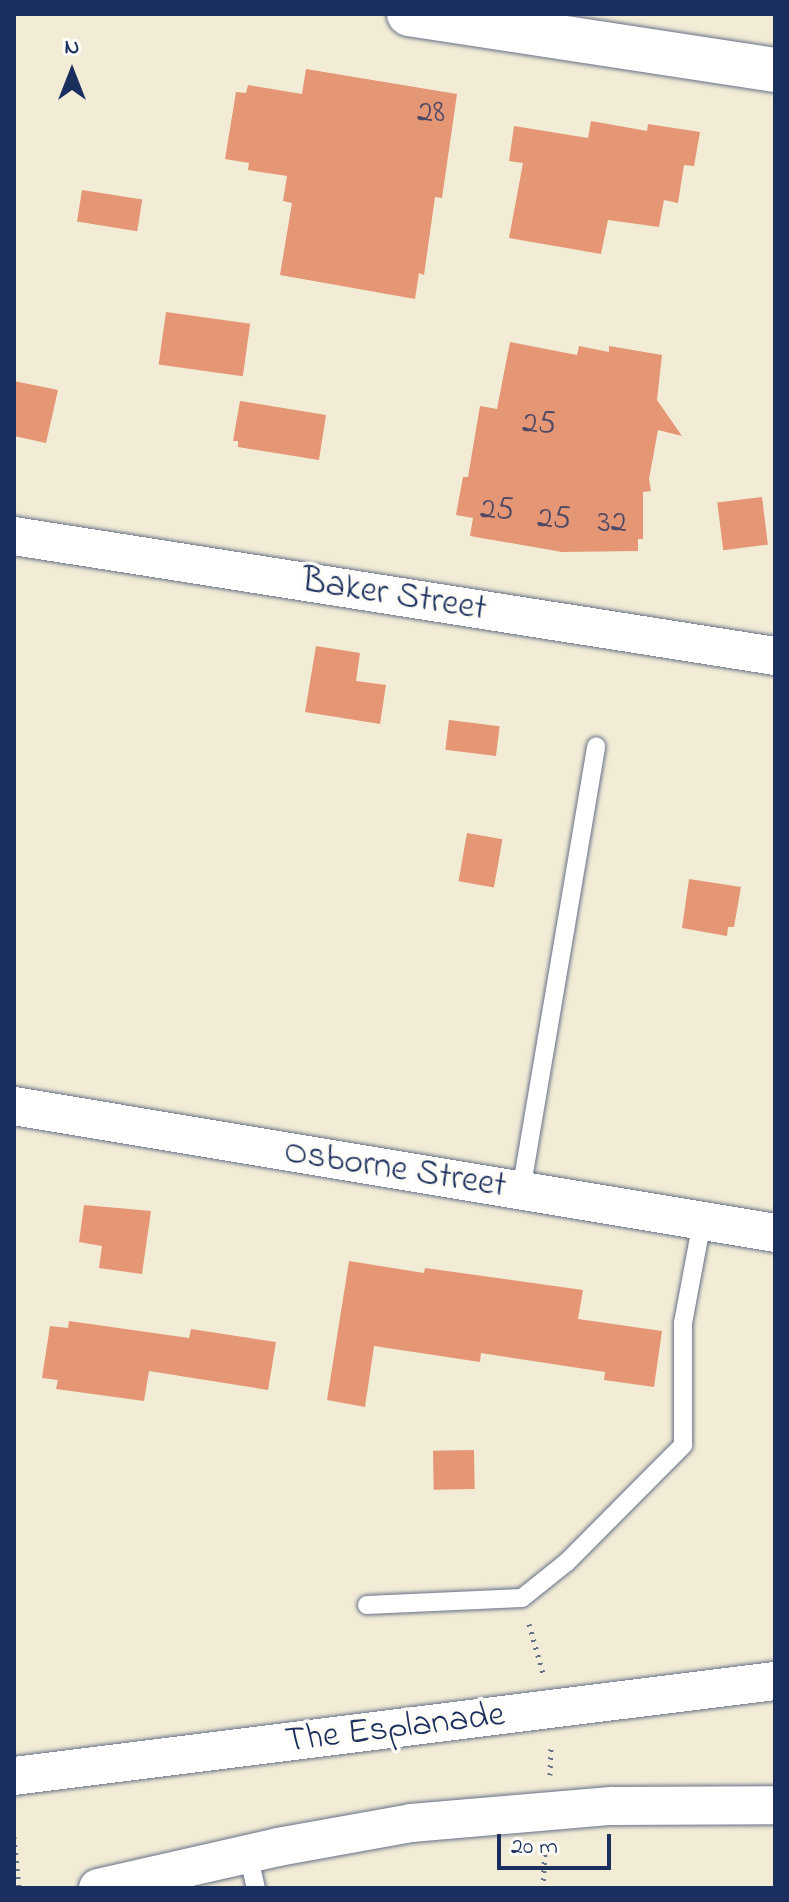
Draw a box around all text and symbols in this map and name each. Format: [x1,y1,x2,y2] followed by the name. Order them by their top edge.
[32,32,112,112] north arrow
[65,32,79,64] text: N
[417,95,445,133] house number: 28
[522,406,556,444] house number: 25
[480,492,514,530] house number: 25
[537,501,571,539] house number: 25
[597,505,627,543] house number: 32
[299,560,489,632] street label: Baker Street
[281,1131,509,1209] street label: Osborne Street
[283,1694,507,1764] street label: The Esplanade
[501,1818,615,1868] scale bar
[511,1830,558,1865] text: 20 m

